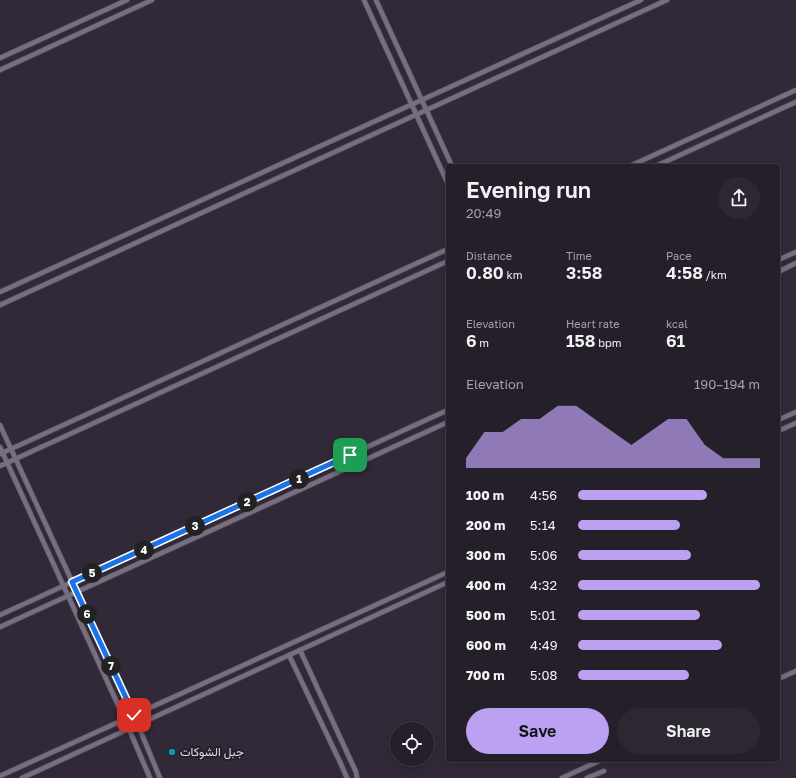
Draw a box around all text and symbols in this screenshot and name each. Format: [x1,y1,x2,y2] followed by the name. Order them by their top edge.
[466,176,591,203] text: Evening run
[718,177,760,219] button: share
[466,205,501,221] text: 20:49
[466,249,512,262] text: Distance
[566,249,592,262] text: Time
[666,249,692,262] text: Pace
[466,262,504,283] text: 0.80
[566,262,602,283] text: 3:58
[666,262,703,283] text: 4:58
[504,268,522,281] text: km
[703,268,727,281] text: /km
[466,317,515,330] text: Elevation
[566,317,620,330] text: Heart rate
[666,317,688,330] text: kcal
[466,330,477,351] text: 6
[566,330,595,351] text: 158
[666,330,685,351] text: 61
[477,336,489,349] text: m
[595,336,621,349] text: bpm
[466,376,524,392] text: Elevation
[694,376,760,392] text: 190–194 m
[333,438,367,472] pin
[339,444,361,466] icon: arrive
[289,469,309,489] pin: 1
[296,472,302,485] text: 1
[466,487,504,503] text: 100 m
[530,487,557,503] text: 4:56
[237,492,257,512] pin: 2
[244,495,250,508] text: 2
[185,516,205,536] pin: 3
[466,517,505,533] text: 200 m
[530,517,556,533] text: 5:14
[192,519,198,532] text: 3
[134,540,154,560] pin: 4
[141,543,147,556] text: 4
[466,547,505,563] text: 300 m
[530,547,557,563] text: 5:06
[82,563,102,583] pin: 5
[89,566,95,579] text: 5
[466,577,506,593] text: 400 m
[530,577,557,593] text: 4:32
[77,604,97,624] pin: 6
[84,607,91,620] text: 6
[466,607,505,623] text: 500 m
[530,607,556,623] text: 5:01
[466,637,506,653] text: 600 m
[530,637,558,653] text: 4:49
[101,656,121,676] pin: 7
[108,659,114,672] text: 7
[466,667,505,683] text: 700 m
[530,667,557,683] text: 5:08
[117,698,151,732] pin
[123,704,145,726] icon: check
[466,708,609,754] button: Save
[617,708,760,754] button: Share
[390,722,434,766] map controls
[390,722,434,766] button: locate
[180,744,244,760] place label: جبل الشوكات
[167,747,177,757] marker: جبل الشوكات

